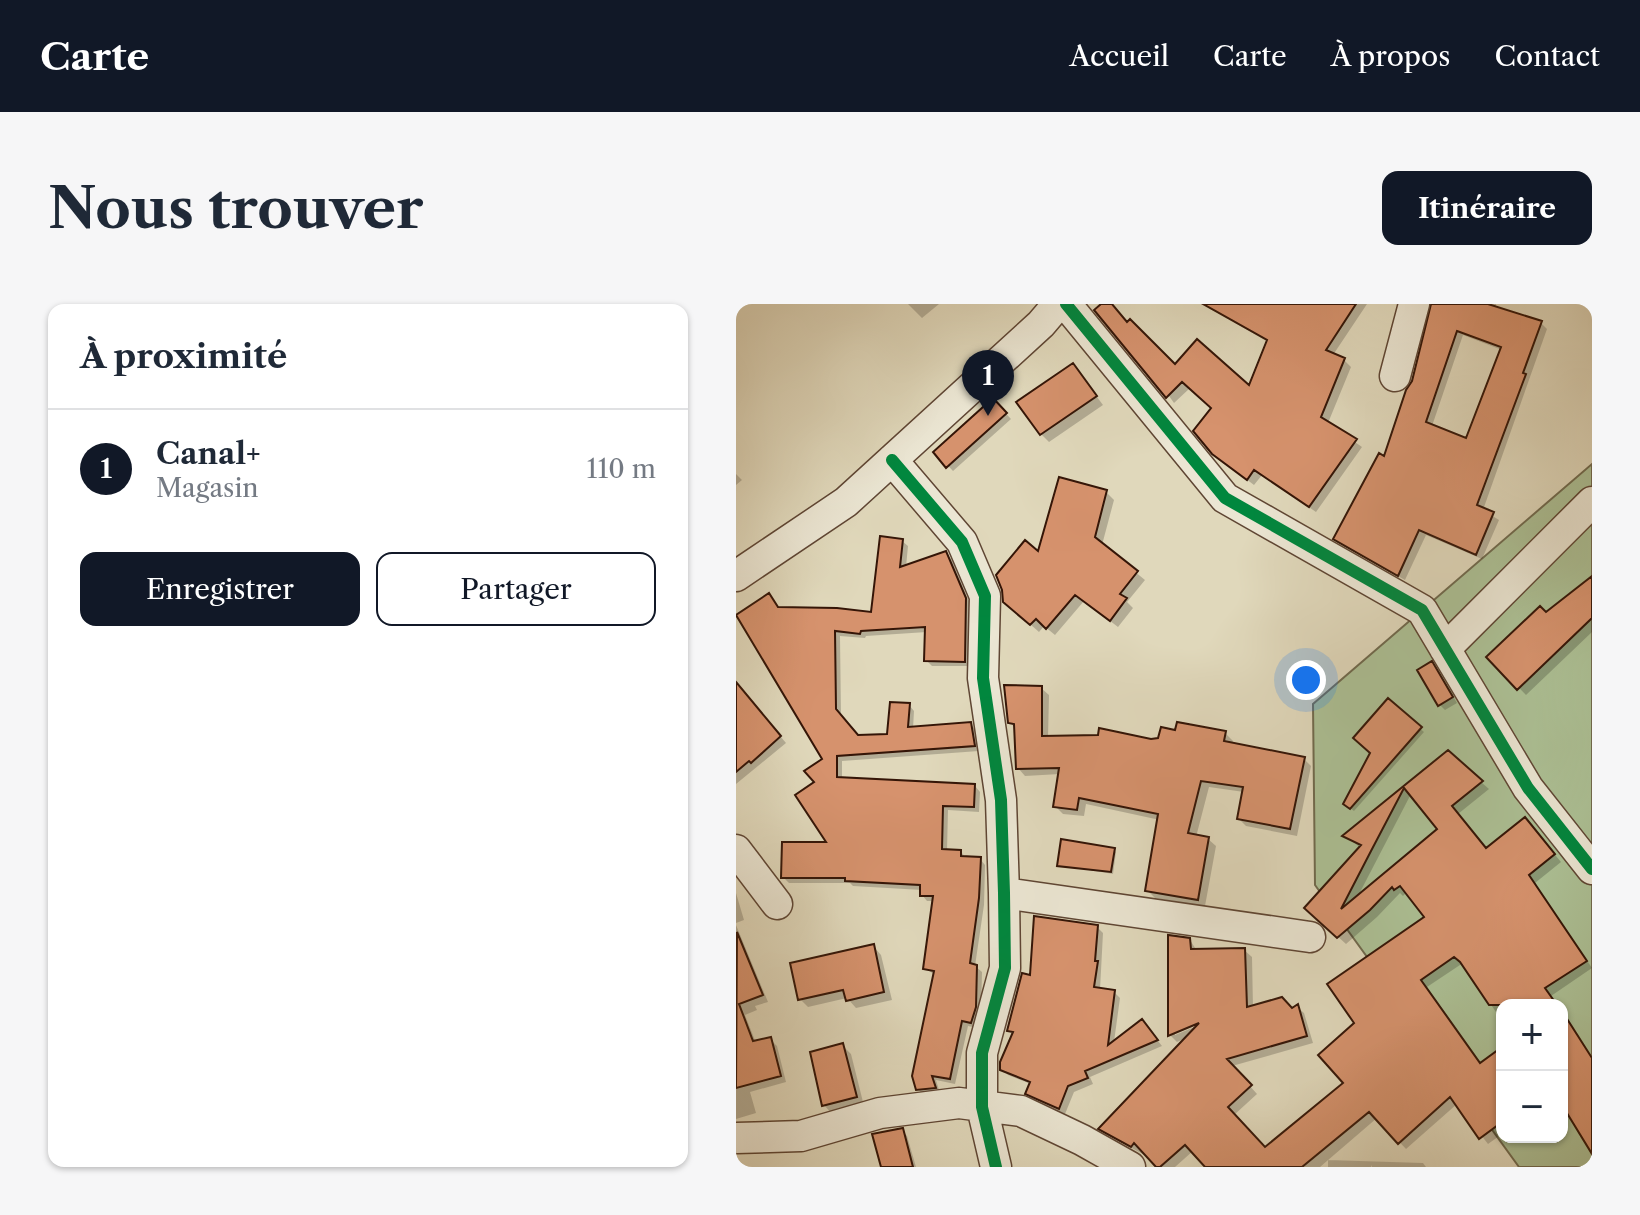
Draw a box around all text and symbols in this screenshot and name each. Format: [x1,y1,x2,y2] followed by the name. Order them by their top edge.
[40,33,149,80] text: Carte
[1070,39,1169,73] text: Accueil
[1213,39,1287,73] text: Carte
[1331,39,1450,73] text: À propos
[1494,39,1600,73] text: Contact
[1382,171,1592,245] button: Itinéraire
[48,174,423,243] text: Nous trouver
[80,335,287,377] text: À proximité
[962,350,1014,416] pin: 1
[156,435,261,472] text: Canal+
[100,453,112,485] text: 1
[587,453,656,485] text: 110 m
[156,472,259,504] text: Magasin
[80,552,360,626] button: Enregistrer
[376,552,656,626] button: Partager
[1286,660,1326,700] your location
[1496,999,1568,1143] map controls
[1496,999,1568,1071] button: +
[1496,1071,1568,1143] button: −

